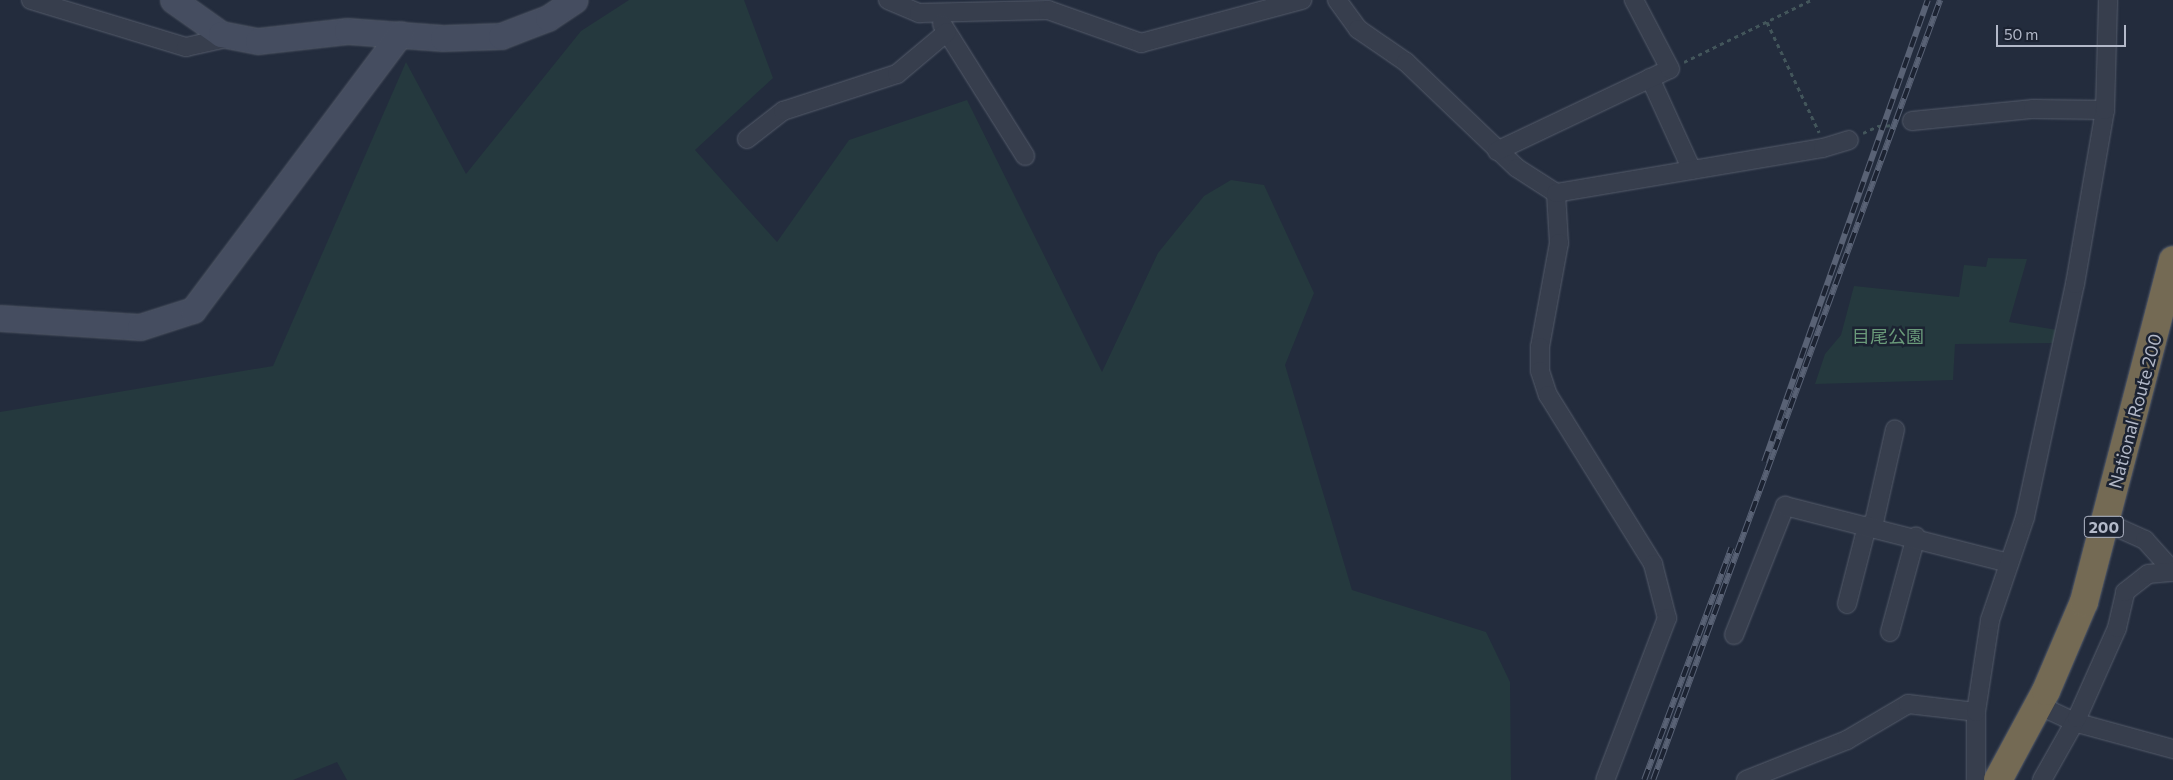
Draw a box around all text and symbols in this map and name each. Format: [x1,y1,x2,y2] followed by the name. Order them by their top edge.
[1998,15,2128,47] scale bar
[2004,25,2038,43] text: 50 m
[1852,325,1924,347] park label: 目尾公園
[2104,331,2166,491] street label: National Route 200
[2083,514,2125,540] road number: 200

